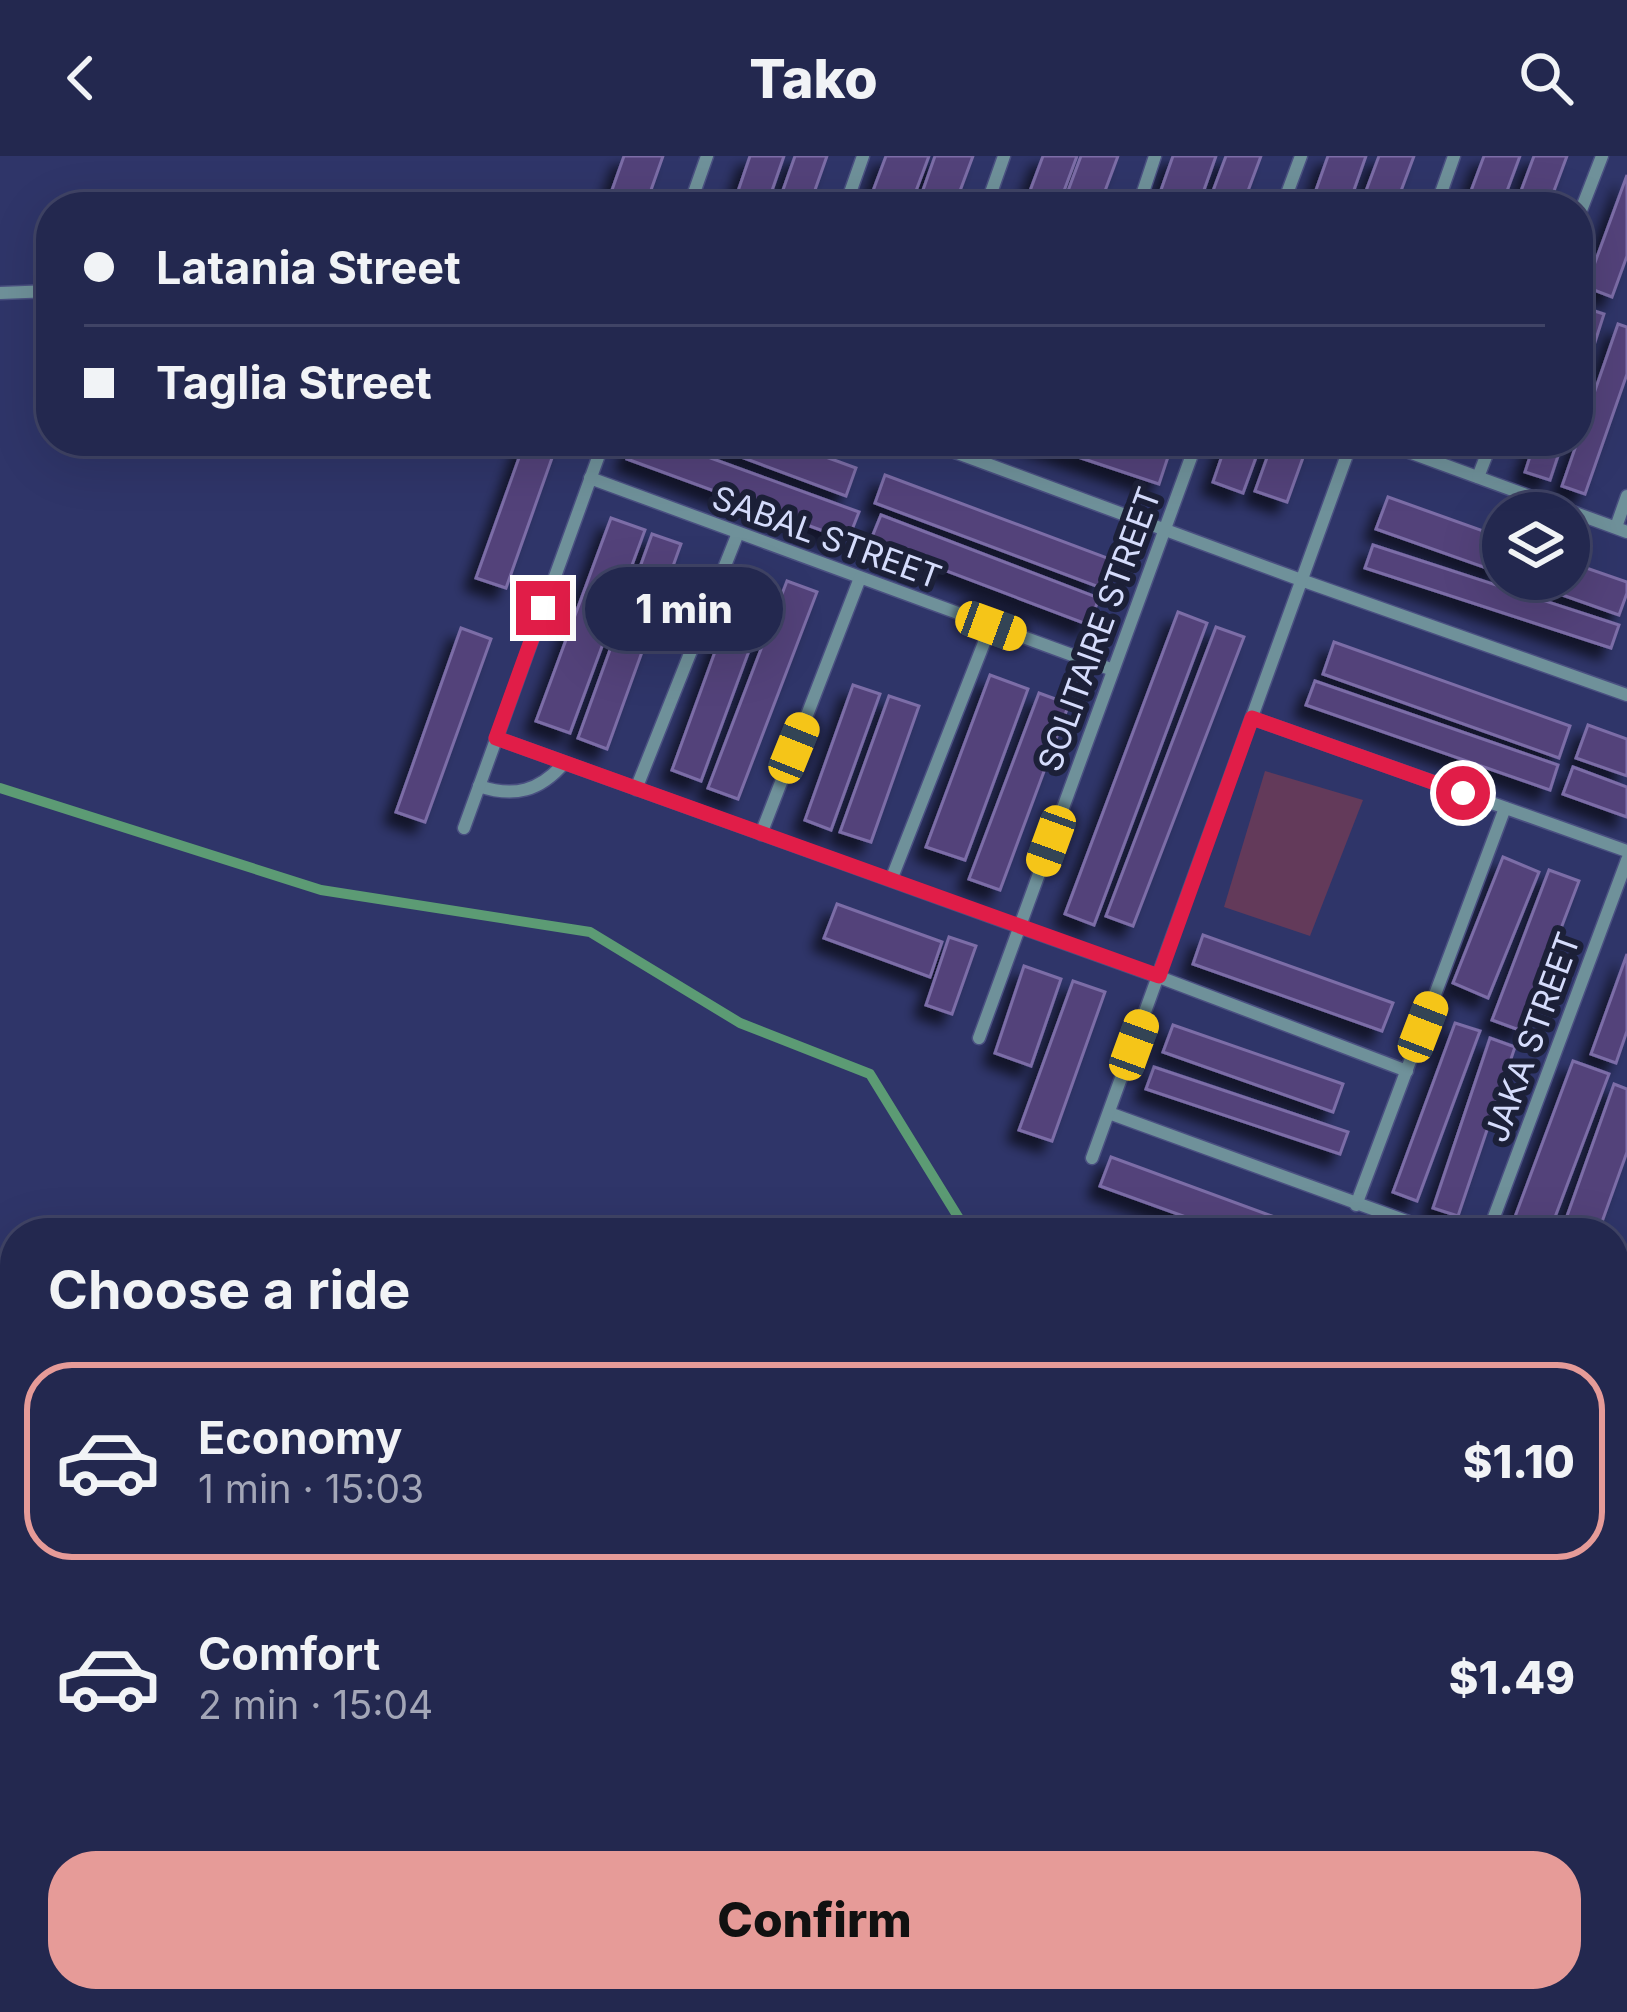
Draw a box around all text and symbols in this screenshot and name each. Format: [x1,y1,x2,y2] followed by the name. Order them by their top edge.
[48,45,114,111] icon: back
[1513,45,1579,111] icon: search
[749,46,878,111] text: Tako
[156,240,461,295] text: Latania Street
[156,355,432,410] text: Taglia Street
[707,477,947,597] street label: SABAL STREET
[1029,482,1169,776] street label: SOLITAIRE STREET
[1482,492,1590,600] map controls
[1482,492,1590,600] button: layers
[585,566,783,650] callout: 1 min
[516,581,570,635] route end
[635,585,733,632] text: 1 min
[951,597,1031,655] car
[764,708,824,788] car
[1436,766,1490,820] route start
[1022,801,1080,881] car
[1476,927,1588,1147] street label: JAKA STREET
[1393,987,1453,1067] car
[1105,1005,1163,1085] car
[48,1257,410,1322] text: Choose a ride
[54,1407,162,1515] icon: car
[198,1410,402,1465] text: Economy
[1463,1434,1575,1489] text: $1.10
[198,1465,424,1512] text: 1 min · 15:03
[54,1623,162,1731] icon: car
[198,1626,380,1681] text: Comfort
[1449,1650,1575,1705] text: $1.49
[198,1681,433,1728] text: 2 min · 15:04
[48,1851,1581,1989] button: Confirm

